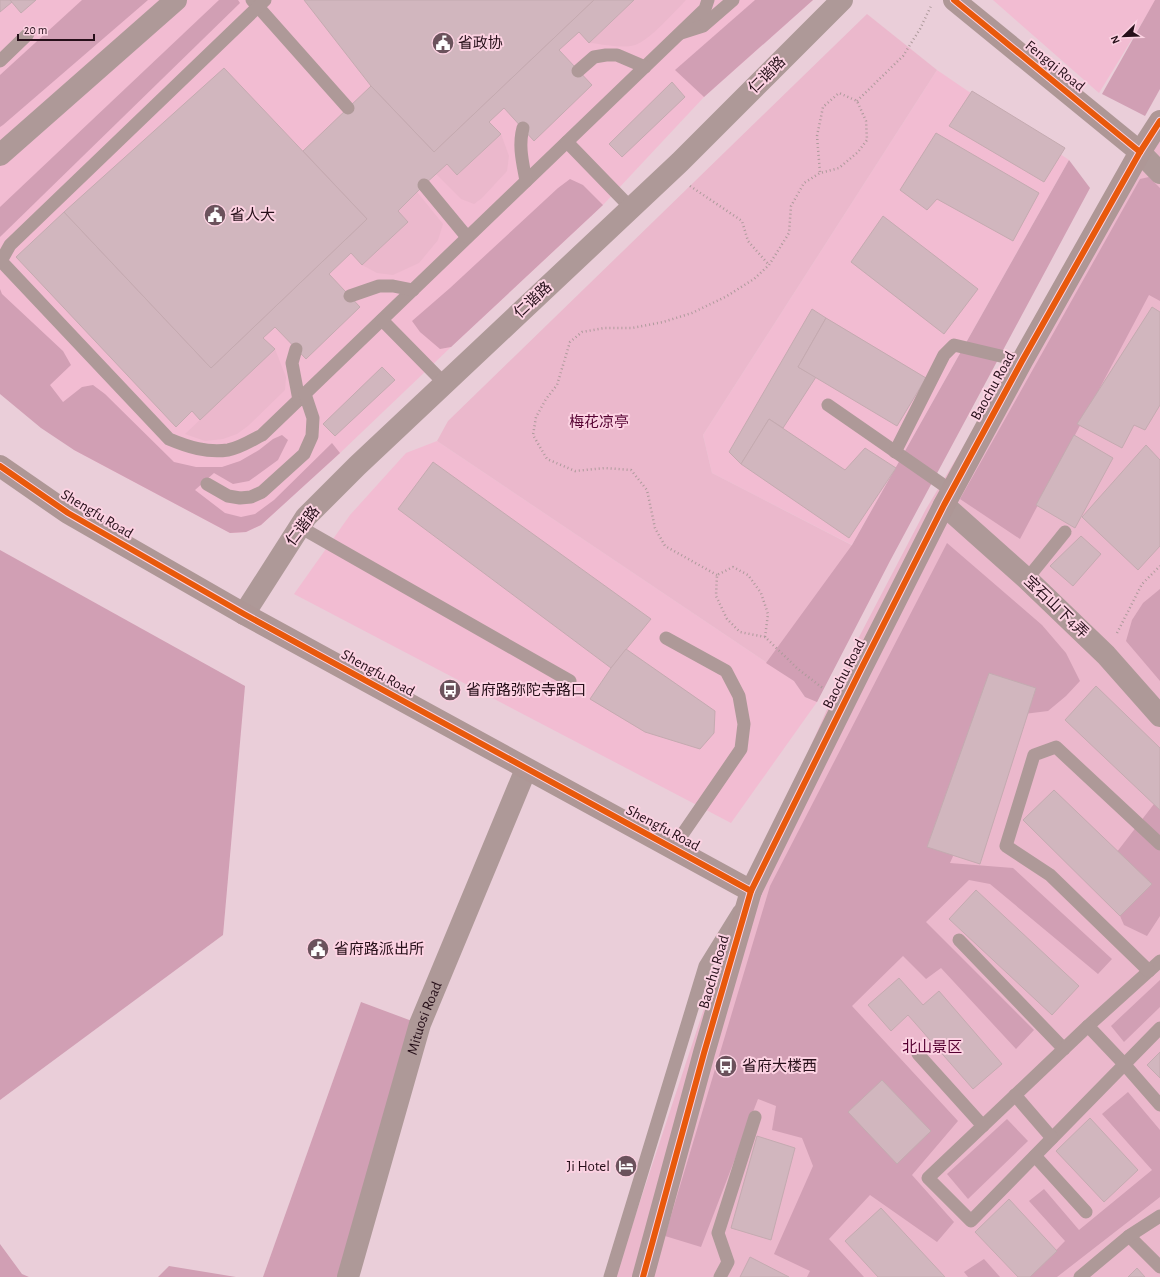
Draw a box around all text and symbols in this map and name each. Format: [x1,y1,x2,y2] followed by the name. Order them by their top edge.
[18,16,94,42] scale bar
[1104,16,1144,56] north arrow
[24,24,47,36] text: 20 m
[430,30,456,56] public building icon: 省政协
[1109,34,1122,45] text: N
[458,35,503,51] place label: 省政协
[1022,38,1088,94] street label: Fengqi Road
[744,52,788,96] street label: 仁谐路
[202,202,228,228] public building icon: 省人大
[230,207,275,223] place label: 省人大
[510,278,555,321] street label: 仁谐路
[968,349,1018,423] street label: Baochu Road
[569,414,629,430] park label: 梅花凉亭
[58,487,136,541] street label: Shengfu Road
[282,502,323,548] street label: 仁谐路
[1021,572,1091,641] street label: 宝石山下4弄
[820,637,868,711] street label: Baochu Road
[339,647,417,699] street label: Shengfu Road
[437,677,463,703] bus stop icon: 省府路弥陀寺路口
[466,682,586,698] place label: 省府路弥陀寺路口
[624,802,703,854] street label: Shengfu Road
[696,933,732,1011] street label: Baochu Road
[305,936,331,962] public building icon: 省府路派出所
[334,941,424,957] place label: 省府路派出所
[404,979,444,1056] street label: Mituosi Road
[902,1038,962,1055] park label: 北山景区
[713,1053,739,1079] bus stop icon: 省府大楼西
[742,1058,817,1074] place label: 省府大楼西
[613,1153,639,1179] hotel icon: Ji Hotel
[567,1159,610,1174] place label: Ji Hotel

